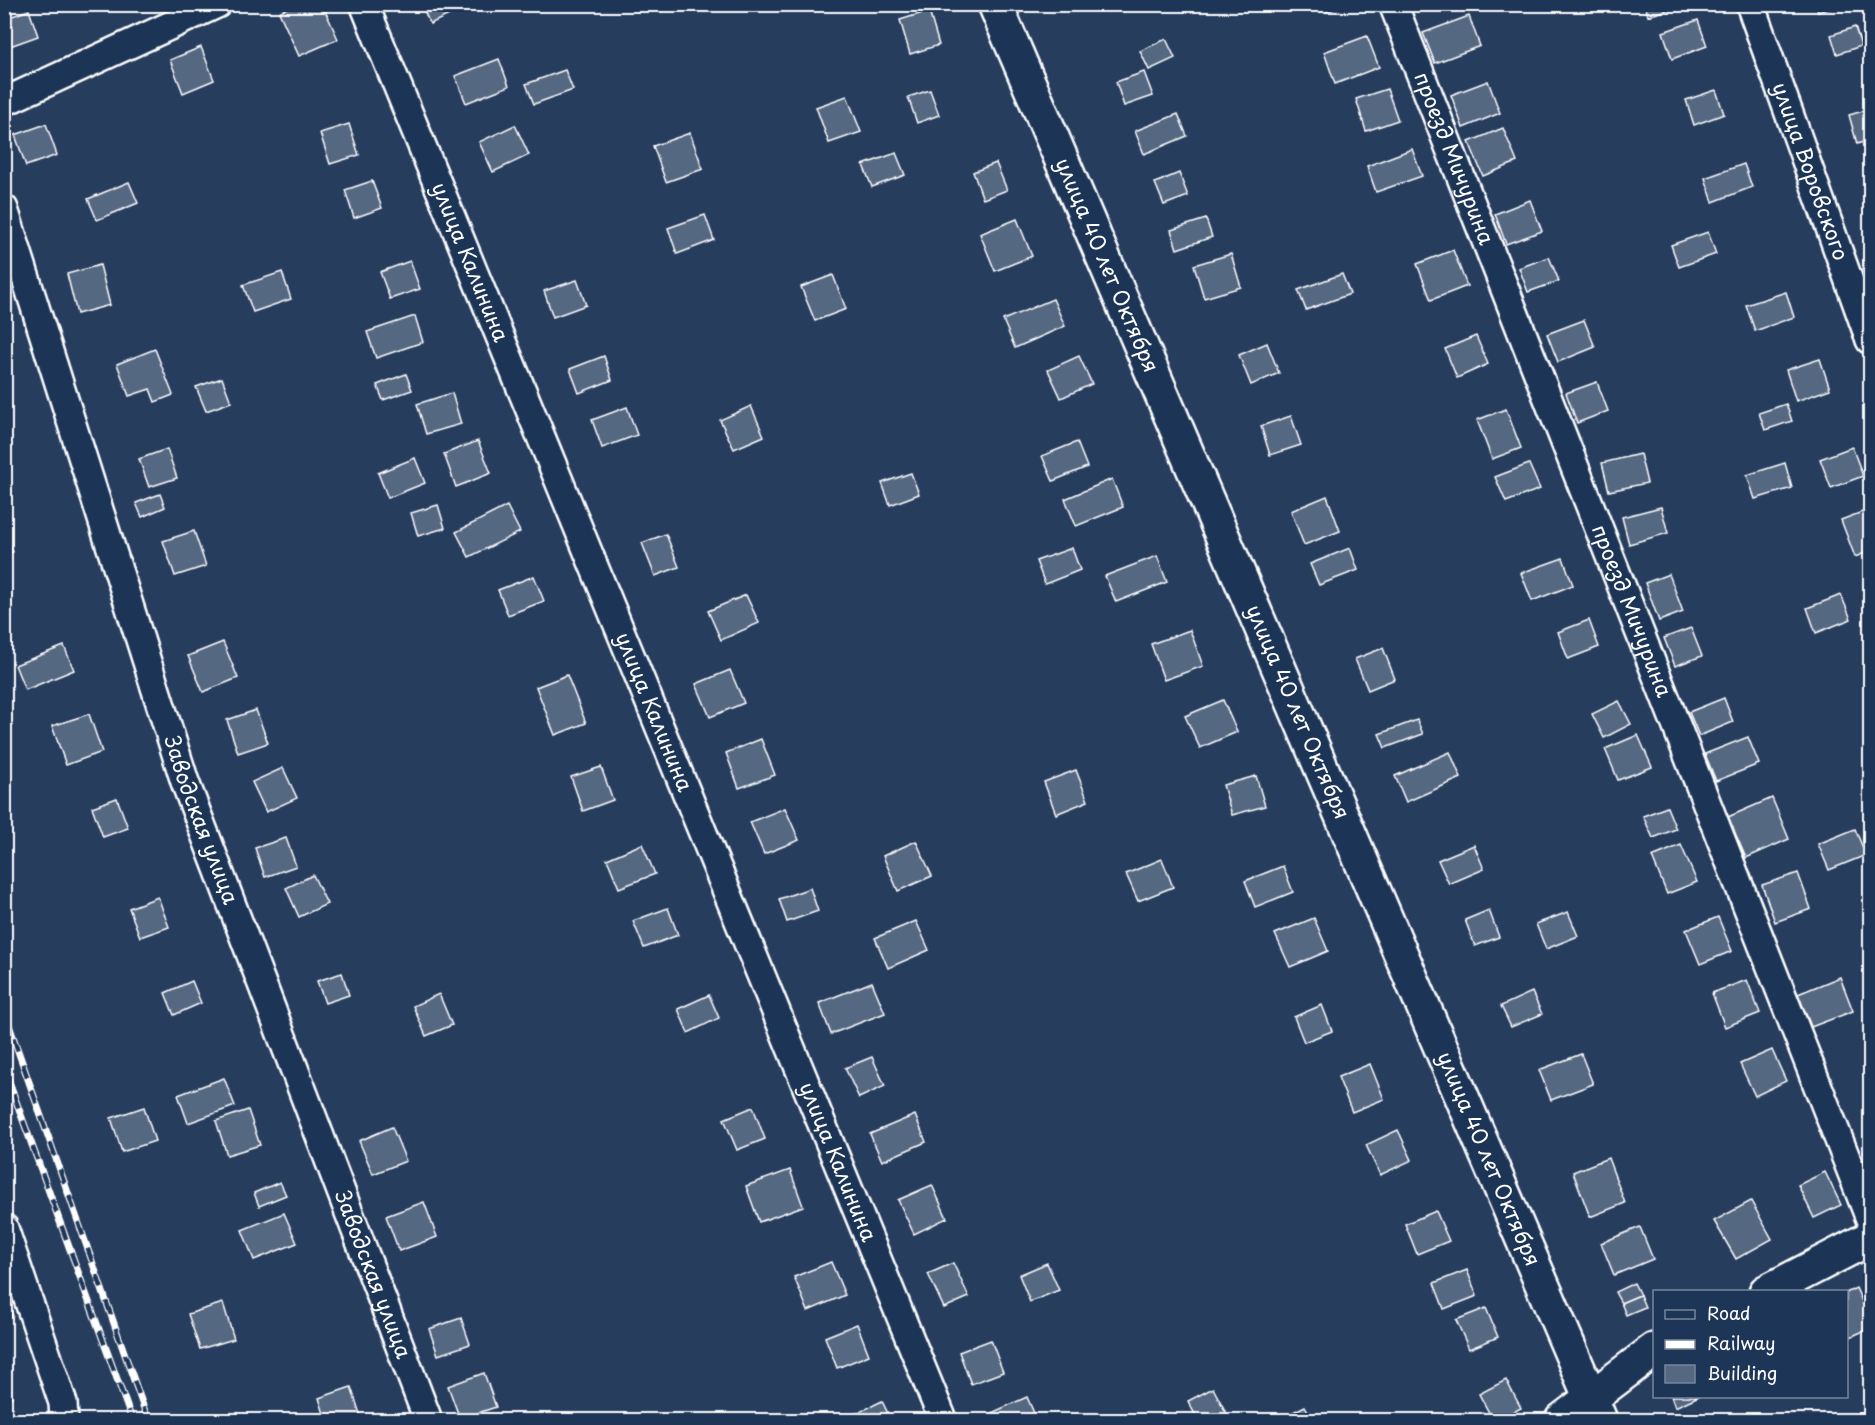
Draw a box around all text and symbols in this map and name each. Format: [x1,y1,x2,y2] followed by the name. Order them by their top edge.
[1407,67,1504,250] street label: проезд Мичурина
[1765,77,1858,265] street label: улица Воровского
[1048,152,1168,377] street label: улица 40 лет Октября
[425,177,519,347] street label: улица Калинина
[1585,519,1682,702] street label: проезд Мичурина
[1239,599,1359,824] street label: улица 40 лет Октября
[608,627,703,797] street label: улица Калинина
[157,731,248,909] street label: Заводская улица
[1430,1046,1550,1271] street label: улица 40 лет Октября
[792,1077,887,1247] street label: улица Калинина
[328,1185,421,1363] street label: Заводская улица
[1653,1290,1848,1398] legend
[1707,1299,1751,1326] text: Road
[1707,1329,1775,1356] text: Railway
[1707,1359,1777,1386] text: Building

